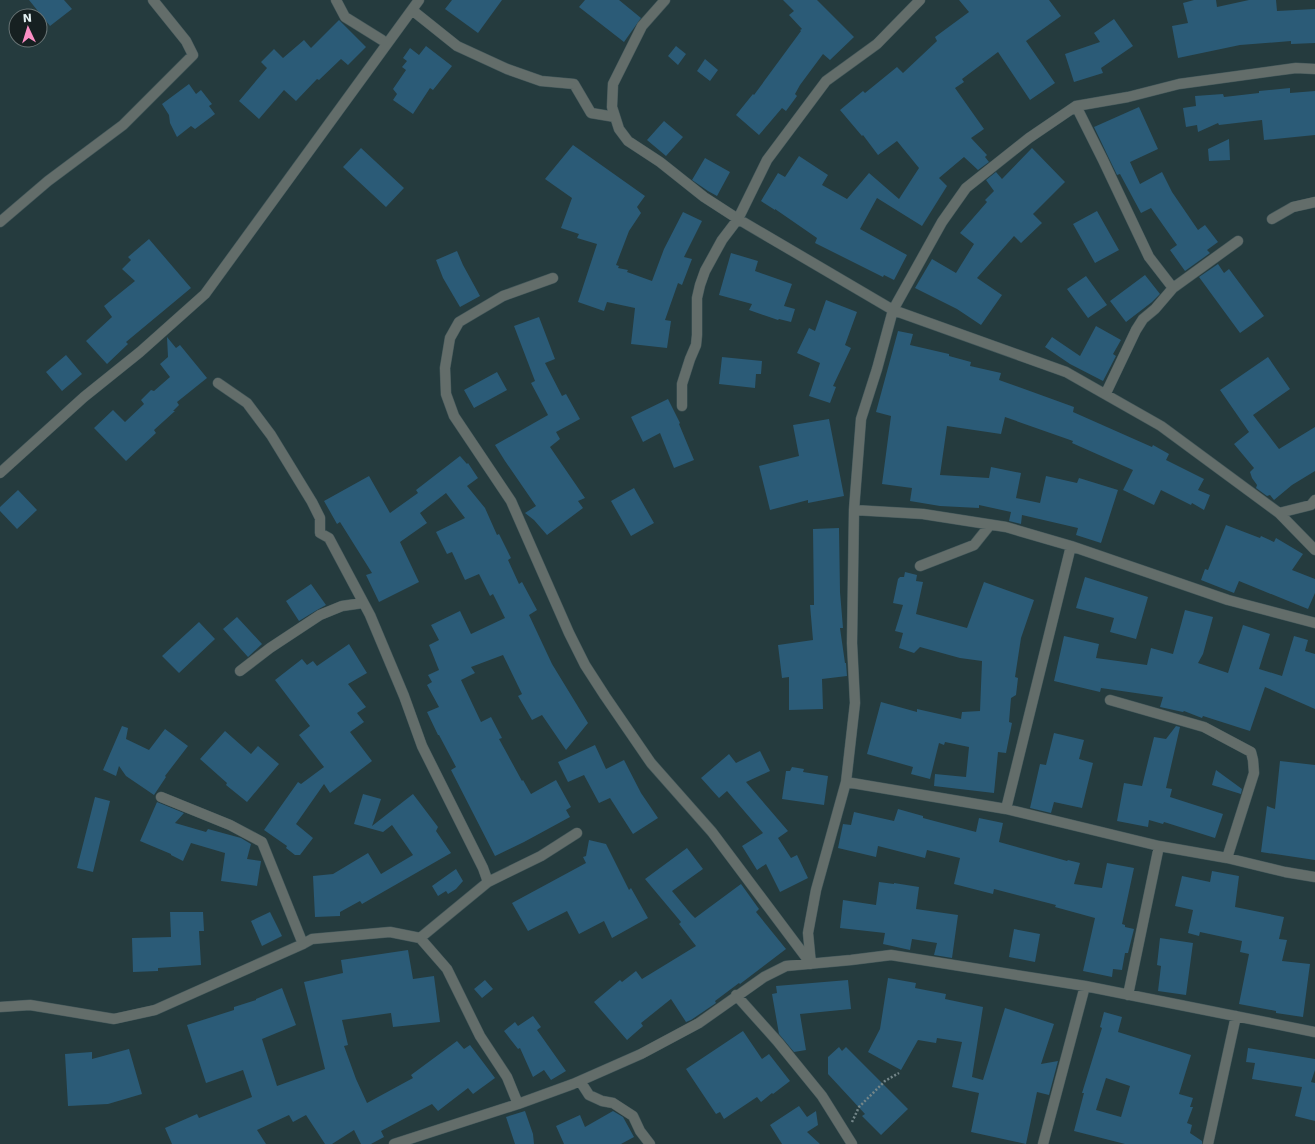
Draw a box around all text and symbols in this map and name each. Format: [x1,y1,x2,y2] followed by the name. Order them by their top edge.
[8,8,48,48] north arrow
[22,12,32,25] text: N

